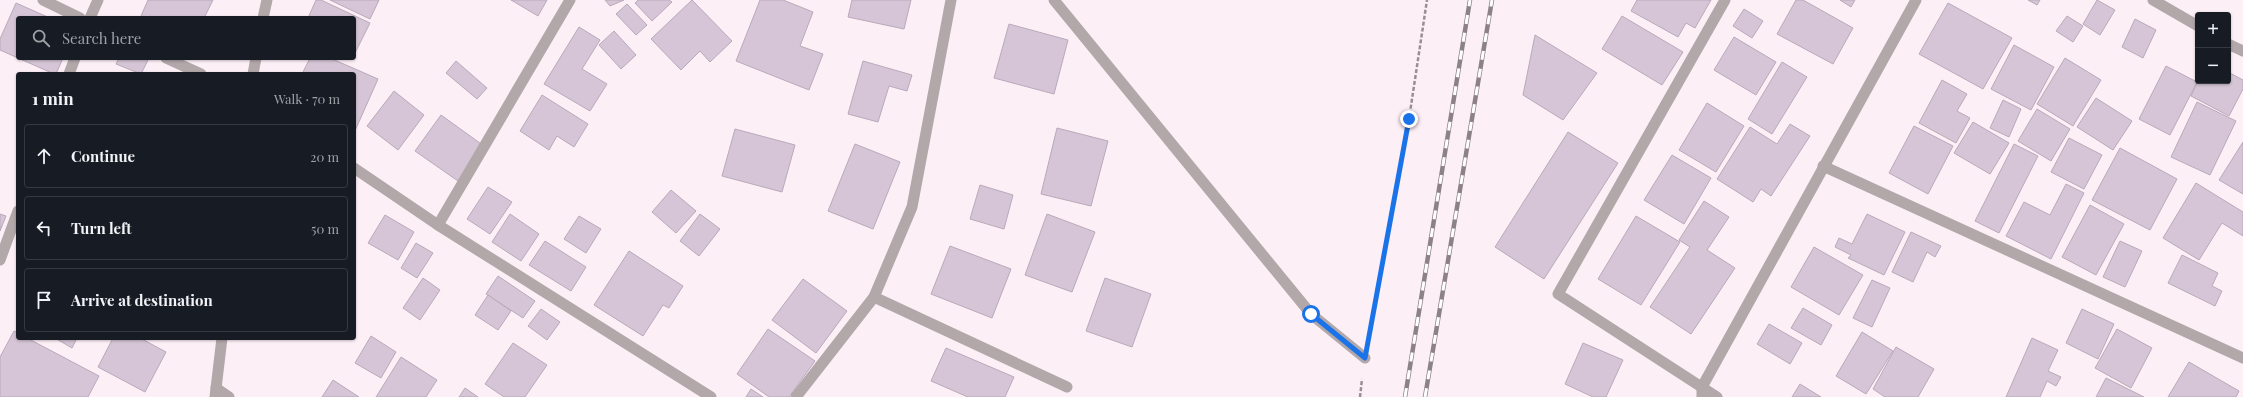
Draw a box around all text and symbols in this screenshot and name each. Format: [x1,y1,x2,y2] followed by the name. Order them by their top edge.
[2195,12,2231,84] map controls
[2195,12,2231,48] button: +
[16,16,356,60] search box
[30,27,52,49] icon: search
[62,28,141,48] text: Search here
[2195,48,2231,84] button: −
[32,87,74,109] text: 1 min
[274,90,340,107] text: Walk · 70 m
[1400,110,1418,128] route end
[33,145,55,167] icon: ahead
[71,146,135,166] text: Continue
[310,148,339,165] text: 20 m
[33,217,55,239] icon: left
[71,218,132,238] text: Turn left
[311,220,339,237] text: 50 m
[33,289,55,311] icon: arrive
[71,290,213,310] text: Arrive at destination
[1302,305,1320,323] route start

